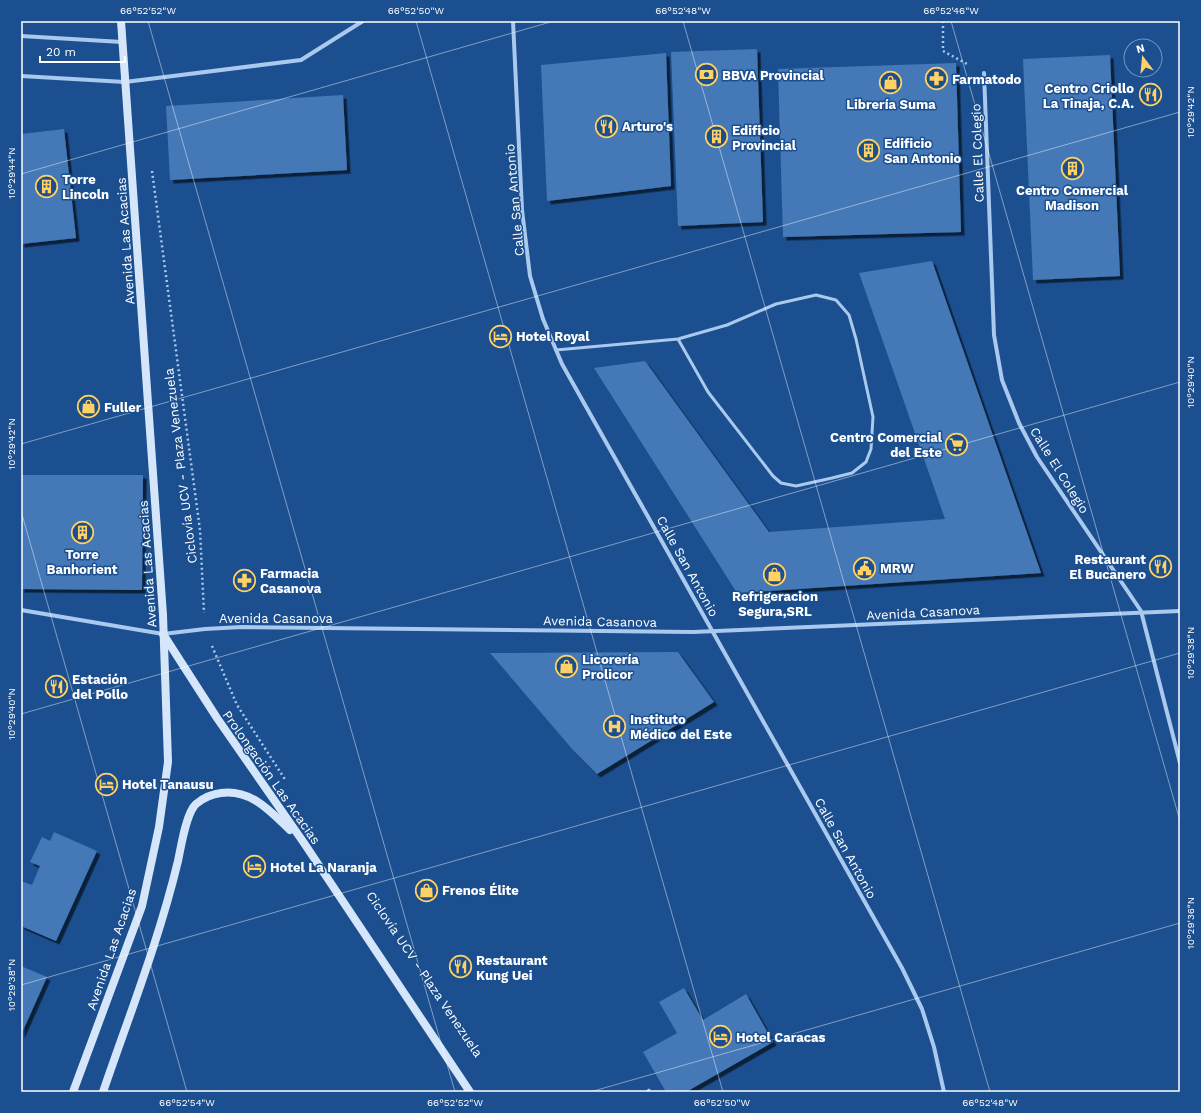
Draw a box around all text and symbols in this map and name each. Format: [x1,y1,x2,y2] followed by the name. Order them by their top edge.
[120,5,176,16] text: 66°52'52"W
[388,5,445,16] text: 66°52'50"W
[655,5,711,16] text: 66°52'48"W
[923,5,979,16] text: 66°52'46"W
[40,38,125,64] scale bar
[1123,38,1163,78] north arrow
[1135,41,1146,56] text: N
[46,45,76,59] text: 20 m
[694,62,720,88] bank icon: BBVA Provincial
[923,66,949,92] pharmacy icon: Farmatodo
[722,68,825,83] place label: BBVA Provincial
[878,69,904,95] shop icon: Librería Suma
[952,72,1022,87] place label: Farmatodo
[1043,81,1134,111] place label: Centro Criollo La Tinaja, C.A.
[1137,82,1163,108] restaurant icon: Centro Criollo La Tinaja, C.A.
[1185,86,1196,138] text: 10°29'42"N
[846,97,936,112] place label: Librería Suma
[968,103,987,203] street label: Calle El Colegio
[593,113,619,139] restaurant icon: Arturo's
[622,119,673,134] place label: Arturo's
[732,123,797,153] place label: Edificio Provincial
[704,124,730,150] building icon: Edificio Provincial
[884,136,961,166] place label: Edificio San Antonio
[856,137,882,163] building icon: Edificio San Antonio
[502,143,527,257] street label: Calle San Antonio
[6,147,17,199] text: 10°29'44"N
[1059,155,1085,181] building icon: Centro Comercial Madison
[62,172,109,202] place label: Torre Lincoln
[33,173,59,199] building icon: Torre Lincoln
[114,177,137,305] street label: Avenida Las Acacias
[1016,183,1129,213] place label: Centro Comercial Madison
[487,323,513,349] hotel icon: Hotel Royal
[516,329,590,344] place label: Hotel Royal
[1185,356,1196,408] text: 10°29'40"N
[161,367,200,564] street label: Ciclovía UCV - Plaza Venezuela
[75,394,101,420] shop icon: Fuller
[104,400,142,415] place label: Fuller
[6,418,17,470] text: 10°29'42"N
[1027,424,1092,516] street label: Calle El Colegio
[830,430,943,460] place label: Centro Comercial del Este
[944,431,970,457] supermarket icon: Centro Comercial del Este
[136,500,159,628] street label: Avenida Las Acacias
[654,513,722,619] street label: Calle San Antonio
[69,519,95,545] building icon: Torre Banhorient
[47,547,118,577] place label: Torre Banhorient
[1069,552,1146,582] place label: Restaurant El Bucanero
[1148,553,1174,579] restaurant icon: Restaurant El Bucanero
[851,555,877,581] public building icon: MRW
[762,561,788,587] shop icon: Refrigeracion Segura,SRL
[880,561,914,576] place label: MRW
[260,566,322,596] place label: Farmacia Casanova
[231,567,257,593] pharmacy icon: Farmacia Casanova
[732,589,818,619] place label: Refrigeracion Segura,SRL
[866,602,981,623] street label: Avenida Casanova
[219,611,334,626] street label: Avenida Casanova
[543,613,658,630] street label: Avenida Casanova
[1185,627,1196,679] text: 10°29'38"N
[582,652,639,682] place label: Licorería Prolicor
[553,653,579,679] shop icon: Licorería Prolicor
[72,672,128,702] place label: Estación del Pollo
[44,673,70,699] restaurant icon: Estación del Pollo
[6,688,17,740] text: 10°29'40"N
[220,707,324,847] street label: Prolongación Las Acacias
[630,712,732,742] place label: Instituto Médico del Este
[601,713,627,739] hospital icon: Instituto Médico del Este
[93,771,119,797] hotel icon: Hotel Tanausu
[122,777,214,792] place label: Hotel Tanausu
[812,795,880,901] street label: Calle San Antonio
[242,854,268,880] hotel icon: Hotel La Naranja
[270,860,377,875] place label: Hotel La Naranja
[413,877,439,903] shop icon: Frenos Élite
[442,882,519,898] place label: Frenos Élite
[84,886,139,1012] street label: Avenida Las Acacias
[363,889,486,1061] street label: Ciclovía UCV - Plaza Venezuela
[1185,897,1196,949] text: 10°29'36"N
[476,953,548,983] place label: Restaurant Kung Uei
[447,954,473,980] restaurant icon: Restaurant Kung Uei
[6,959,17,1011] text: 10°29'38"N
[707,1024,733,1050] hotel icon: Hotel Caracas
[736,1030,826,1045] place label: Hotel Caracas
[159,1097,215,1108] text: 66°52'54"W
[427,1097,483,1108] text: 66°52'52"W
[694,1097,751,1108] text: 66°52'50"W
[962,1097,1018,1108] text: 66°52'48"W

